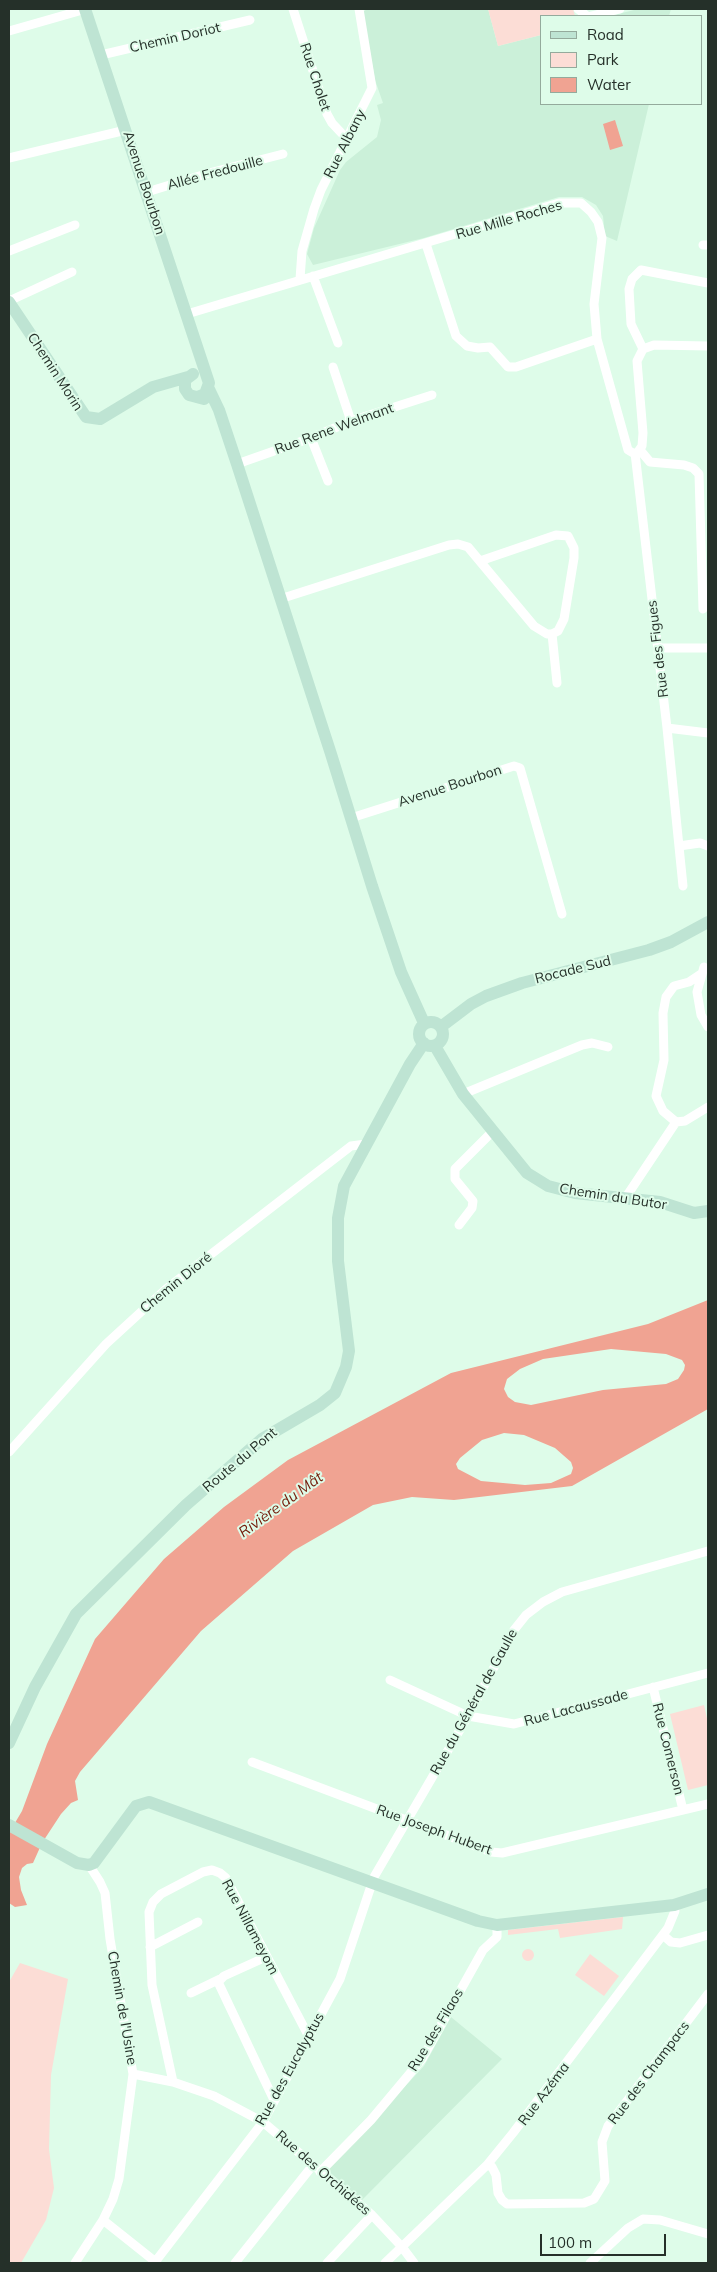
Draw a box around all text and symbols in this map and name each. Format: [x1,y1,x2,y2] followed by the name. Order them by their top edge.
[540,15,702,105] legend
[128,19,222,57] street label: Chemin Doriot
[587,25,624,44] text: Road
[296,41,334,113] street label: Rue Cholet
[587,50,619,69] text: Park
[587,75,631,94] text: Water
[320,107,370,181] street label: Rue Albany
[119,129,169,237] street label: Avenue Bourbon
[165,152,265,194] street label: Allée Fredouille
[454,197,564,243] street label: Rue Mille Roches
[24,330,86,414] street label: Chemin Morin
[272,400,396,458] street label: Rue Rene Welmant
[644,599,672,699] street label: Rue des Figues
[396,761,504,811] street label: Avenue Bourbon
[533,952,613,988] street label: Rocade Sud
[558,1180,668,1214] street label: Chemin du Butor
[137,1249,215,1317] street label: Chemin Dioré
[199,1424,281,1496] street label: Route du Pont
[235,1468,327,1542] water label: Rivière du Mât
[427,1626,521,1778] street label: Rue du Général de Gaulle
[522,1686,630,1730] street label: Rue Lacaussade
[648,1701,688,1797] street label: Rue Comerson
[374,1801,494,1859] street label: Rue Joseph Hubert
[218,1877,282,1977] street label: Rue Nillameyom
[104,1950,140,2066] street label: Chemin de l'Usine
[405,1986,467,2074] street label: Rue des Filaos
[252,2010,328,2128] street label: Rue des Eucalyptus
[605,2018,693,2128] street label: Rue des Champacs
[515,2059,573,2129] street label: Rue Azéma
[272,2127,374,2219] street label: Rue des Orchidées
[542,2224,668,2256] scale bar
[548,2233,592,2252] text: 100 m

